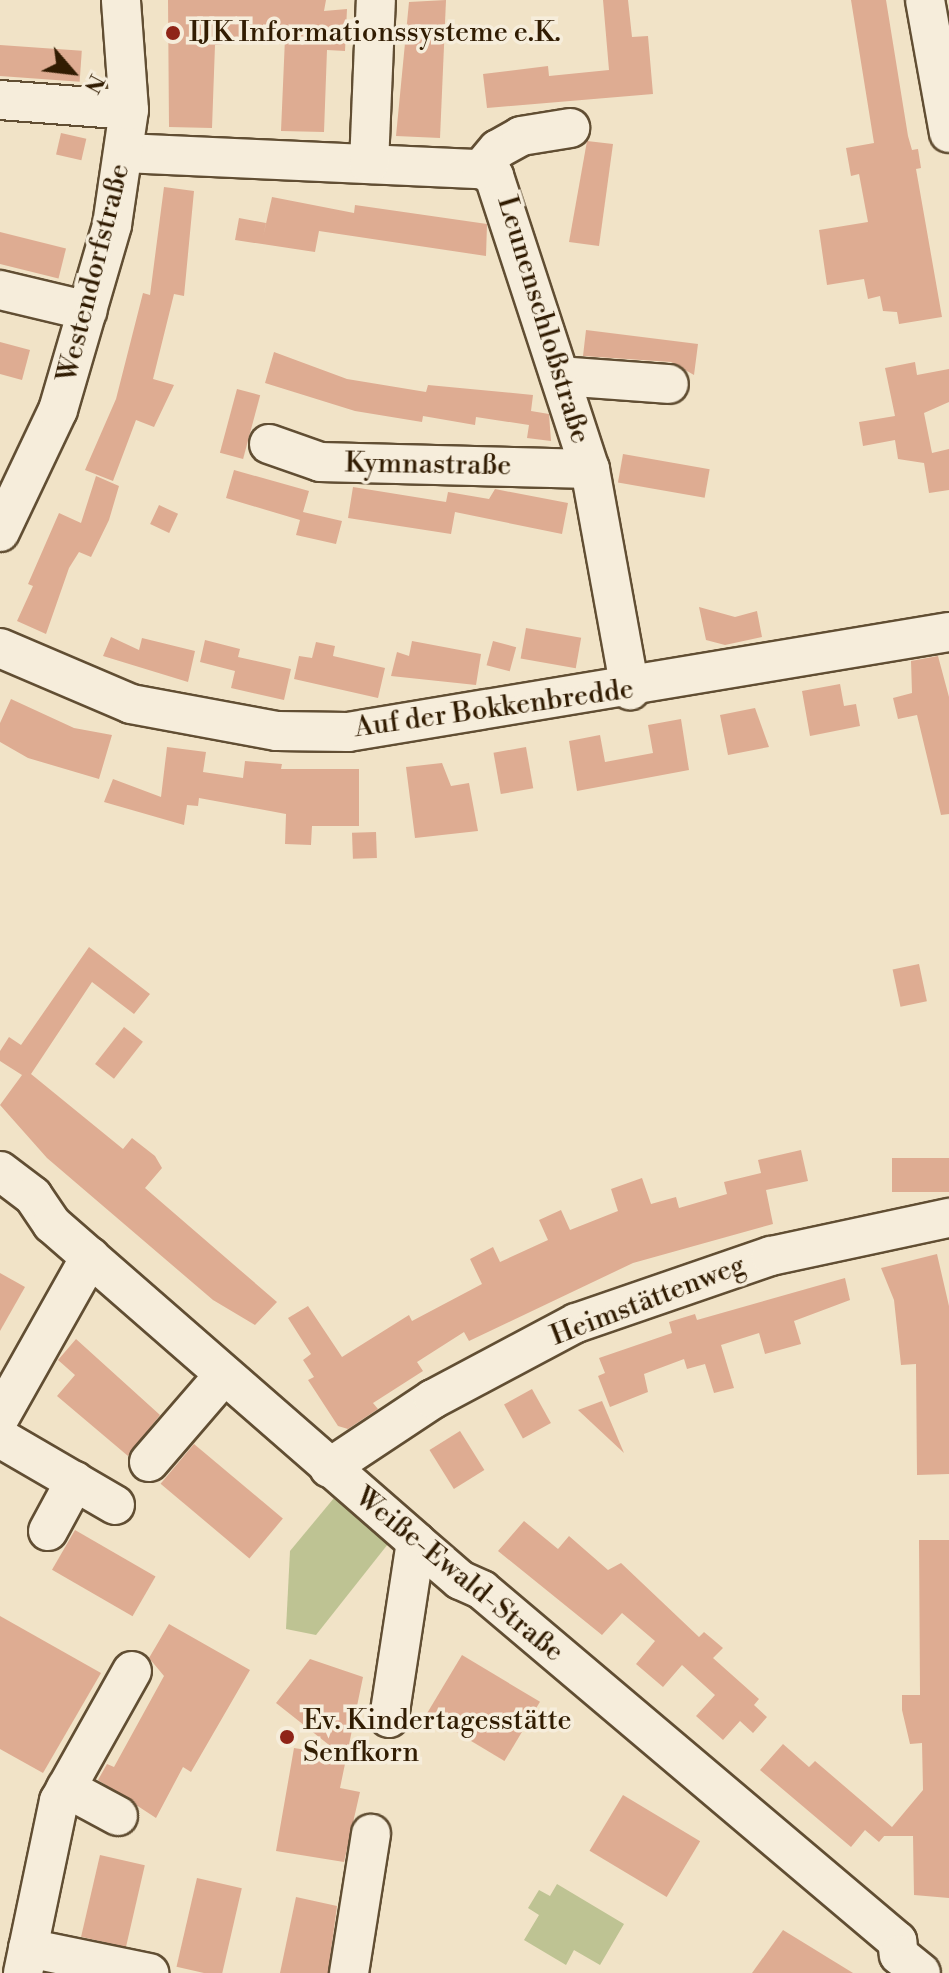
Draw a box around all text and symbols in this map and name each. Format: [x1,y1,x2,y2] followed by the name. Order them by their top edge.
[189,16,561,50] place label: IJK Informationssysteme e.K.
[164,24,182,42] marker: IJK Informationssysteme e.K.
[32,32,112,112] north arrow
[78,69,110,98] text: N
[51,160,137,386] street label: Westendorfstraße
[489,192,597,448] street label: Leunenschloßstraße
[344,447,512,483] street label: Kymnastraße
[352,673,636,745] street label: Auf der Bokkenbredde
[546,1248,750,1354] street label: Heimstättenweg
[348,1481,570,1669] street label: Weiße-Ewald-Straße
[303,1704,572,1770] place label: Ev. Kindertagesstätte Senfkorn
[278,1728,296,1746] marker: Ev. Kindertagesstätte Senfkorn

